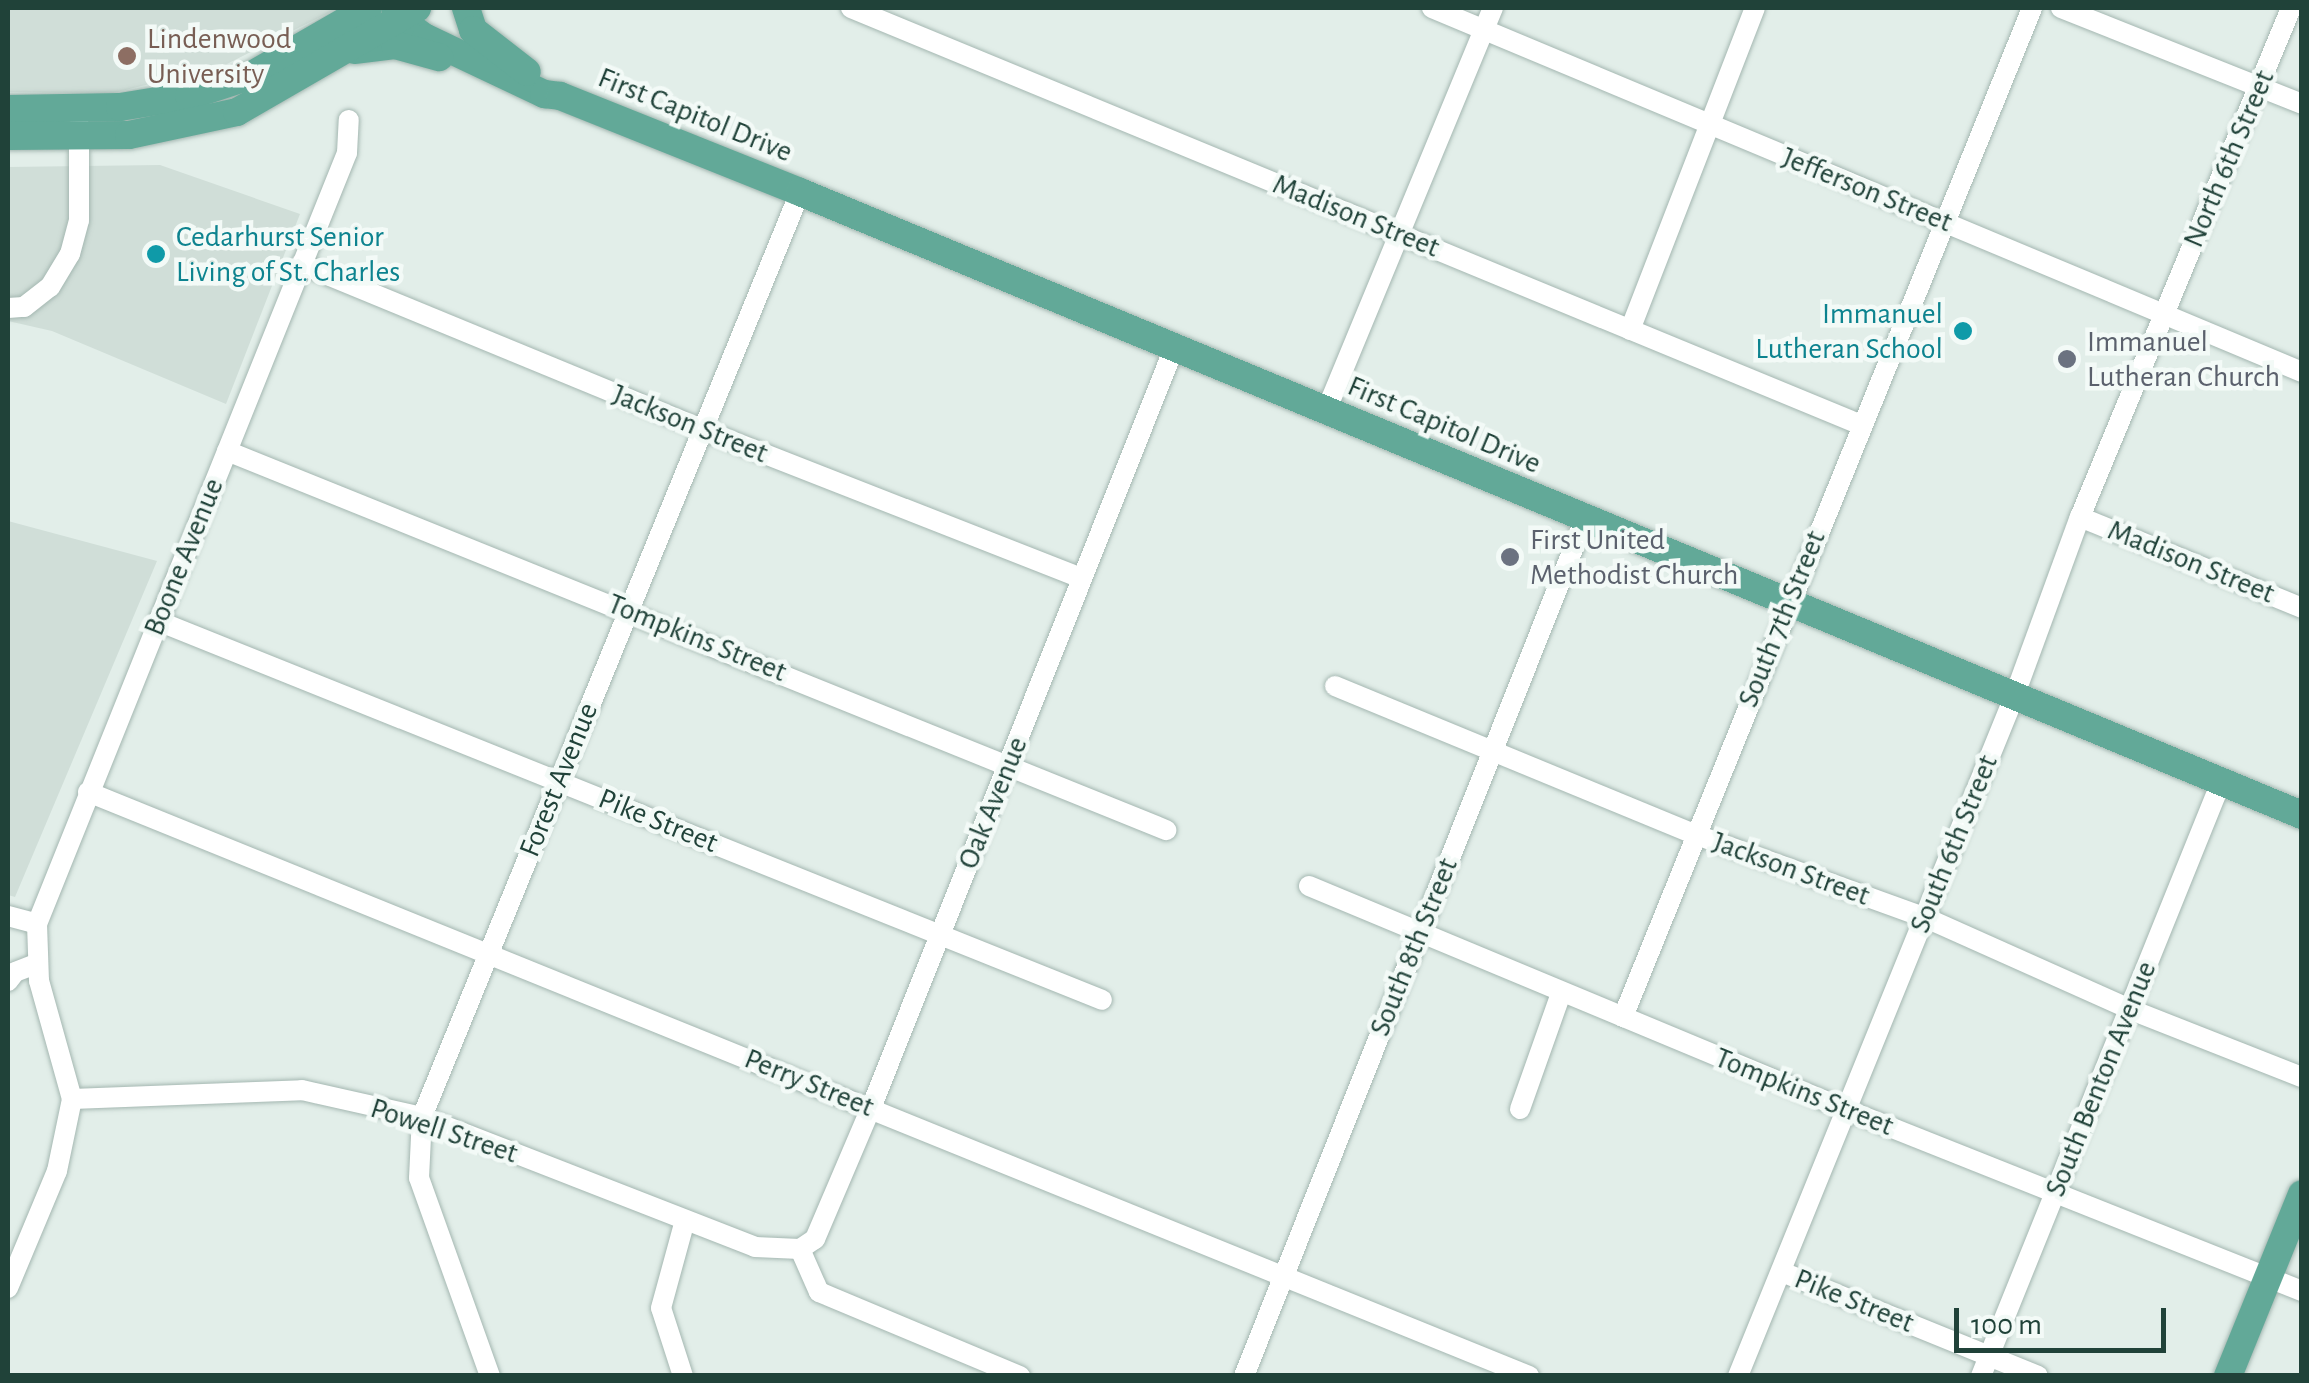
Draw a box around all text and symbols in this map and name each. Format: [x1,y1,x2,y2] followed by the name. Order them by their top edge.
[147,21,291,92] place label: Lindenwood University
[116,45,138,67] marker: Lindenwood University
[593,60,797,170] street label: First Capitol Drive
[2176,65,2282,253] street label: North 6th Street
[1777,140,1957,240] street label: Jefferson Street
[1267,166,1445,266] street label: Madison Street
[176,219,400,290] place label: Cedarhurst Senior Living of St. Charles
[145,243,167,265] marker: Cedarhurst Senior Living of St. Charles
[1755,296,1943,366] place label: Immanuel Lutheran School
[1952,320,1974,342] marker: Immanuel Lutheran School
[2087,324,2280,394] place label: Immanuel Lutheran Church
[2056,348,2078,370] marker: Immanuel Lutheran Church
[1342,368,1546,482] street label: First Capitol Drive
[607,377,773,471] street label: Jackson Street
[136,473,232,641] street label: Boone Avenue
[2102,512,2280,612] street label: Madison Street
[1530,522,1738,592] place label: First United Methodist Church
[1730,526,1834,712] street label: South 7th Street
[1499,546,1521,568] marker: First United Methodist Church
[602,586,792,690] street label: Tompkins Street
[512,698,606,862] street label: Forest Avenue
[950,732,1036,874] street label: Oak Avenue
[1902,750,2006,938] street label: South 6th Street
[593,781,723,861] street label: Pike Street
[1708,824,1874,914] street label: Jackson Street
[1362,853,1466,1041] street label: South 8th Street
[2037,956,2165,1202] street label: South Benton Avenue
[1709,1040,1899,1144] street label: Tompkins Street
[739,1041,879,1125] street label: Perry Street
[366,1090,522,1172] street label: Powell Street
[1789,1261,1919,1341] street label: Pike Street
[1959,1288,2172,1350] scale bar
[1971,1310,2042,1340] text: 100 m

